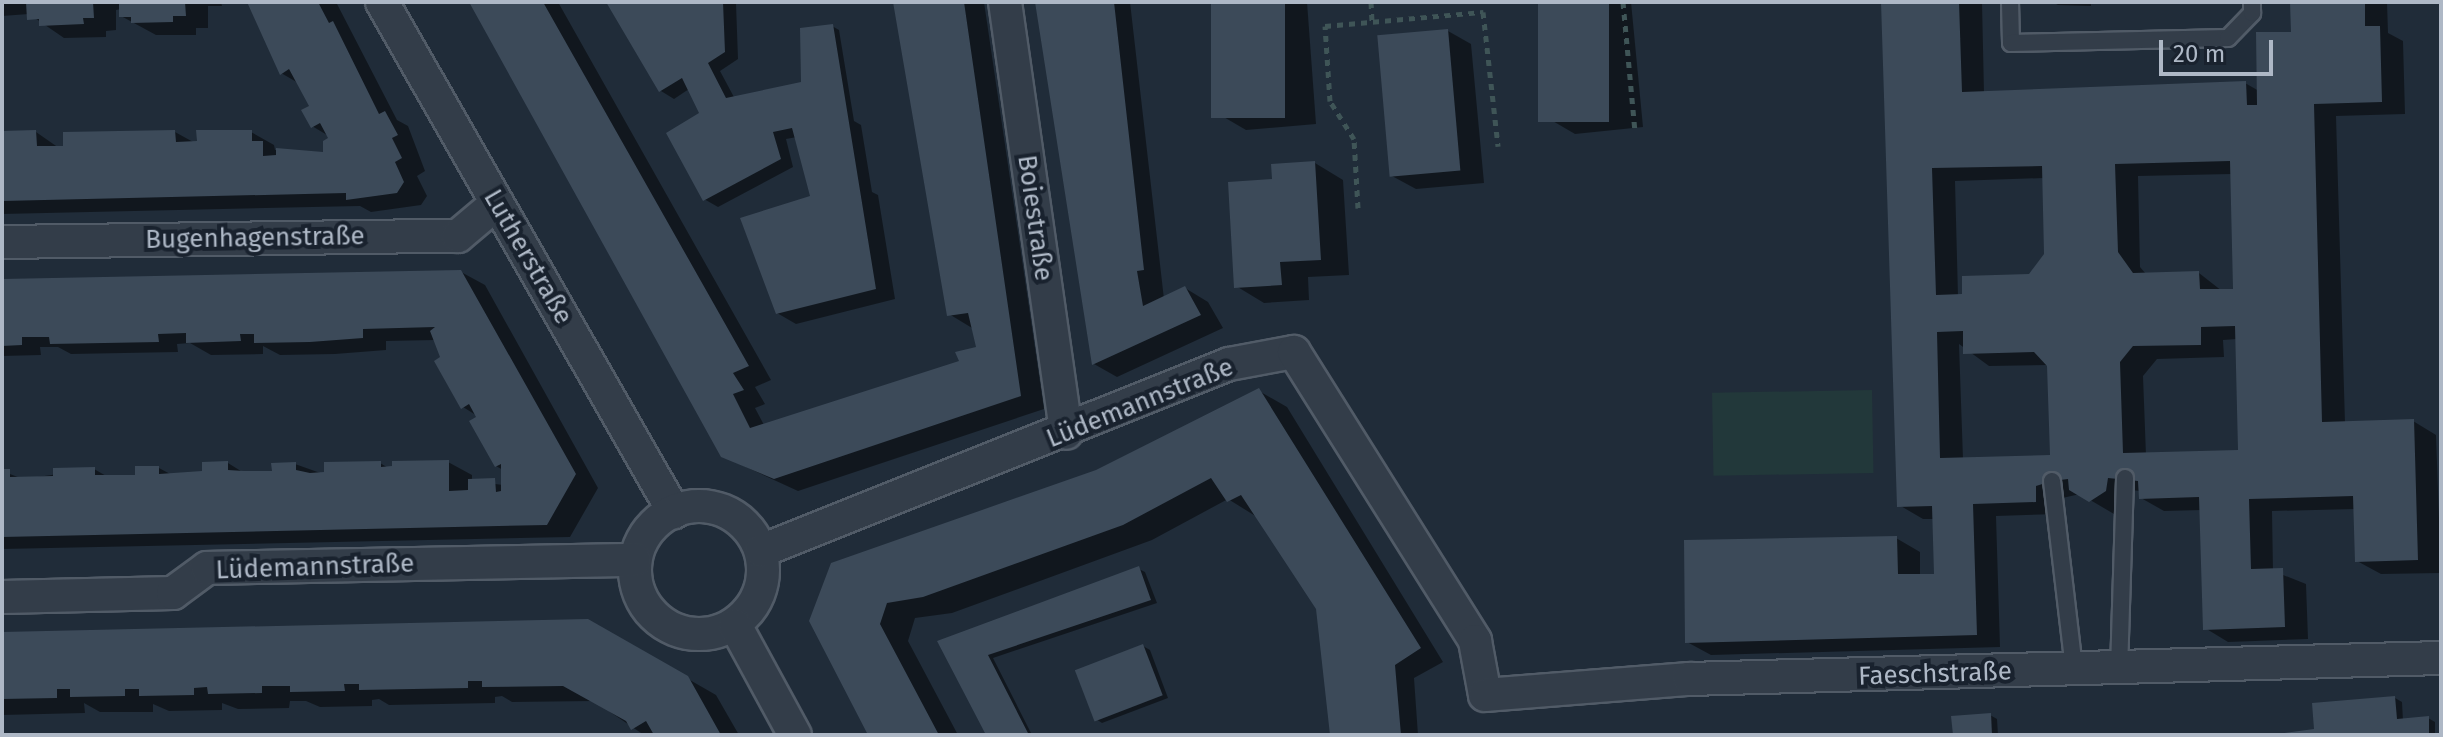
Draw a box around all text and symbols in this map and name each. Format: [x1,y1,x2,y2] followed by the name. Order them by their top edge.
[2163,24,2277,74] scale bar
[2173,40,2225,68] text: 20 m
[1011,153,1059,283] street label: Boiestraße
[477,184,579,330] street label: Lutherstraße
[145,220,365,256] street label: Bugenhagenstraße
[1042,351,1238,455] street label: Lüdemannstraße
[215,548,415,586] street label: Lüdemannstraße
[1858,656,2012,692] street label: Faeschstraße

